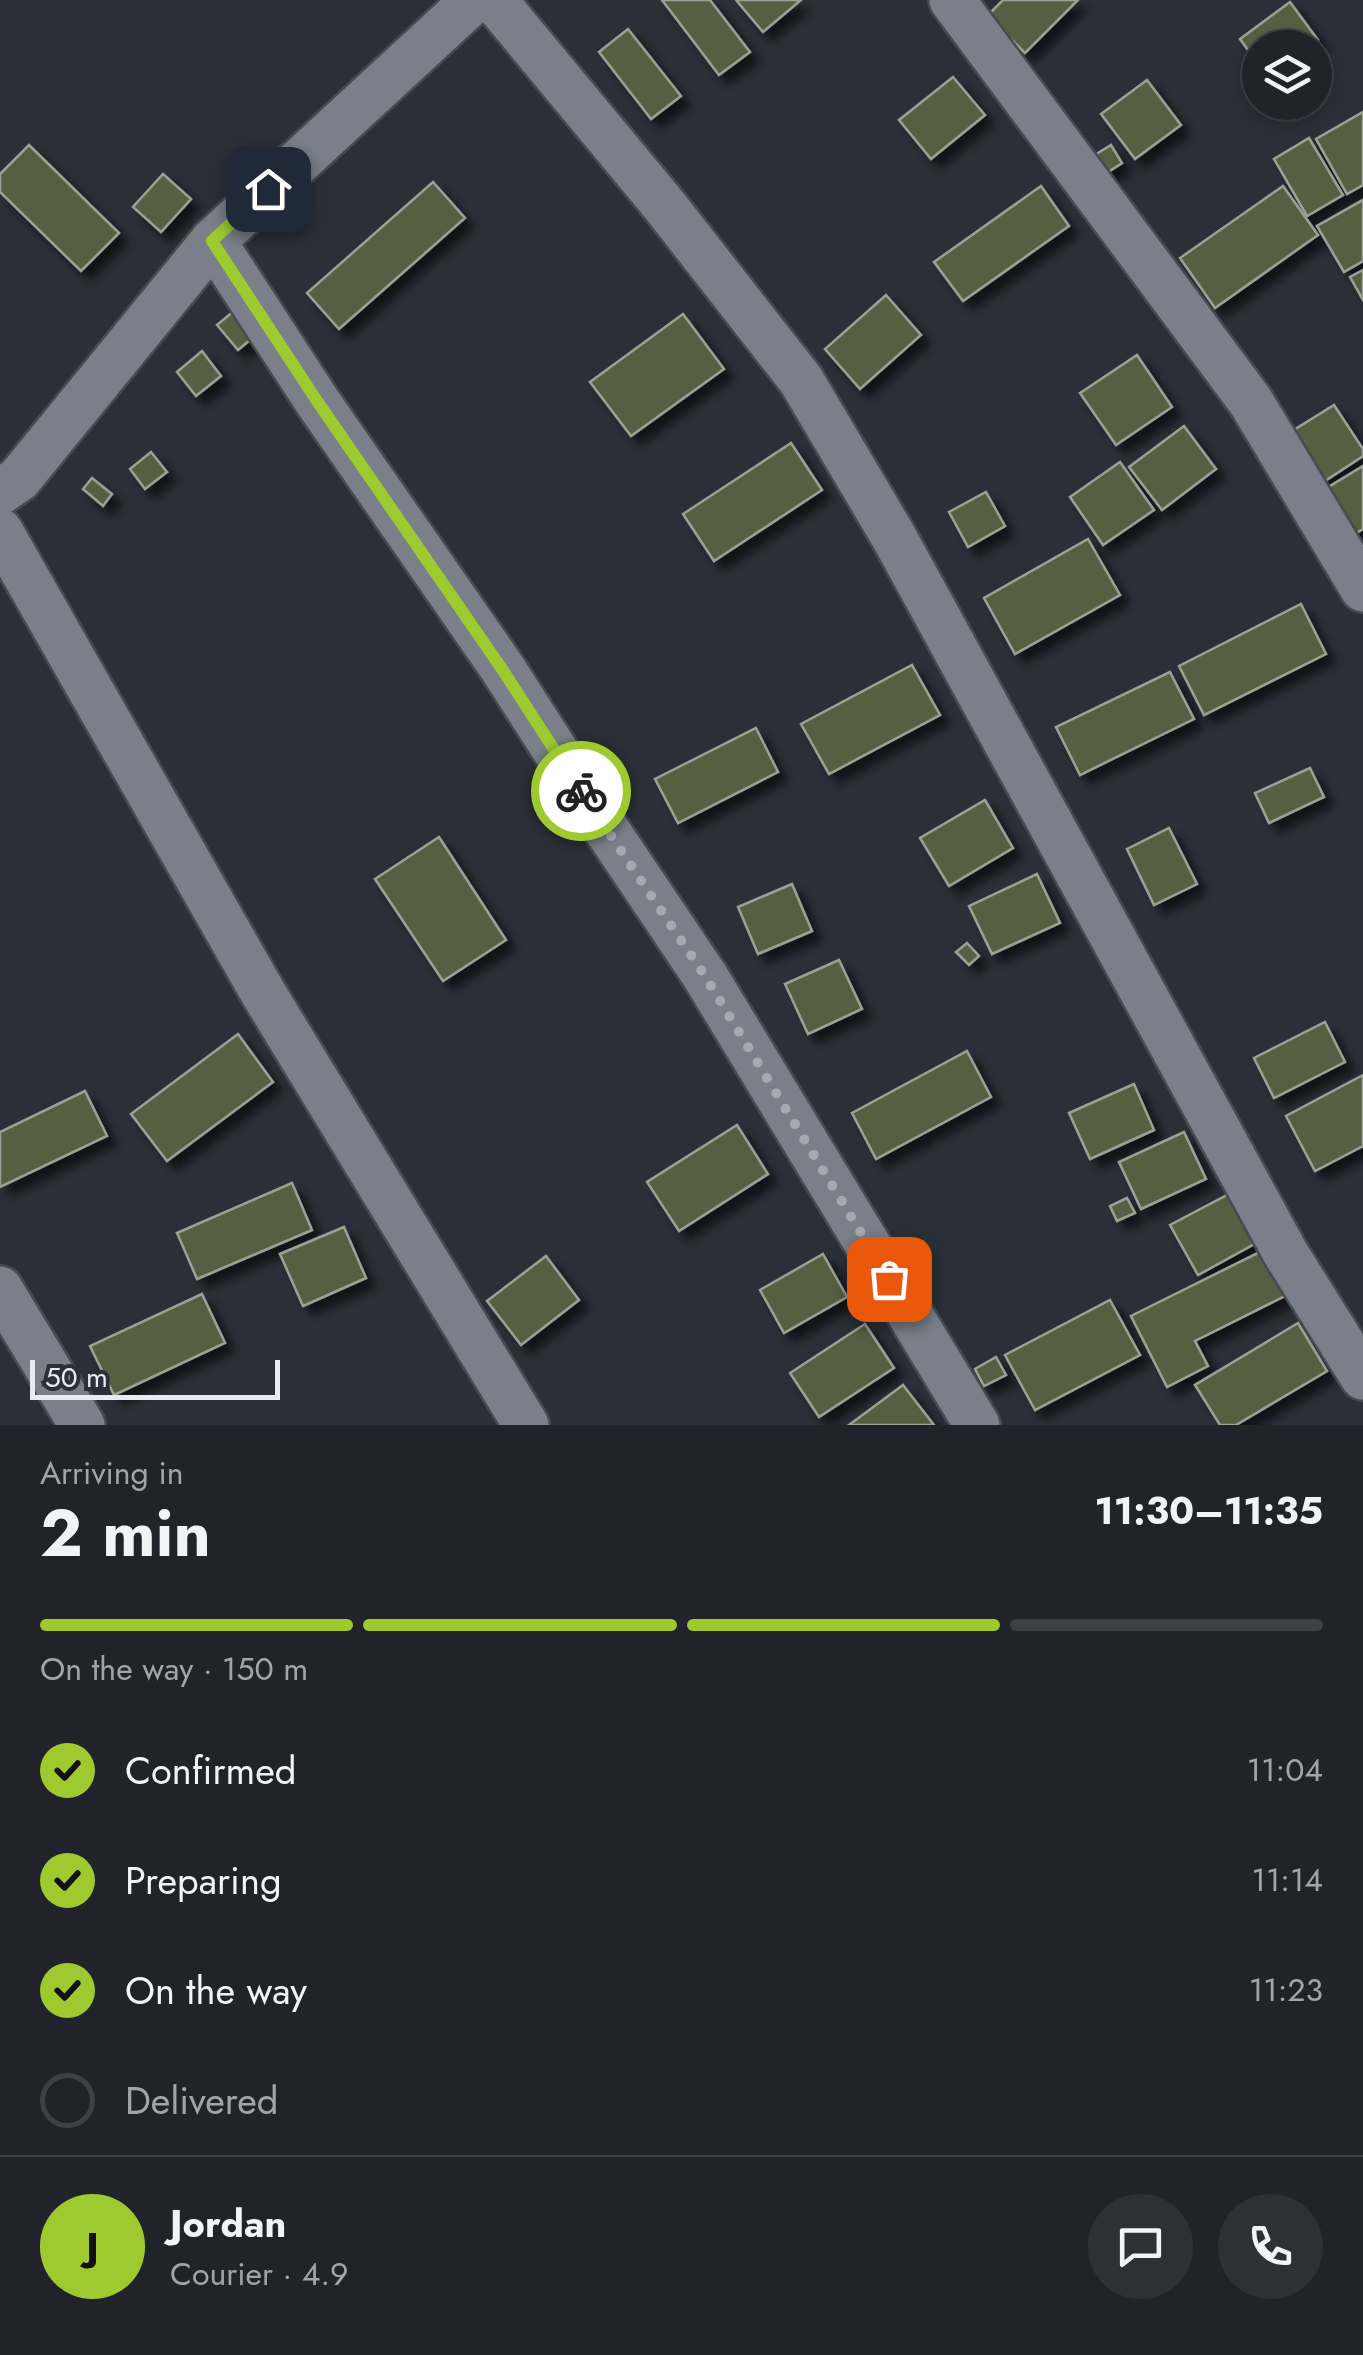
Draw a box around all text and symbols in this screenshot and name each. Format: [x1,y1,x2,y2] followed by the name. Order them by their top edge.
[1242,30,1332,120] map controls
[1242,30,1332,120] button: layers
[226,147,311,232] pin
[241,162,296,217] icon: home
[531,741,631,841] courier
[554,764,609,819] icon: bike
[847,1237,932,1322] pin
[862,1252,917,1307] icon: bag
[30,1355,280,1400] scale bar
[45,1357,108,1398] text: 50 m
[40,1450,184,1496] text: Arriving in
[1095,1483,1323,1538] text: 11:30–11:35
[40,1486,211,1580] text: 2 min
[40,1646,308,1692] text: On the way · 150 m
[40,1743,95,1798] icon: check
[125,1743,296,1798] text: Confirmed
[1247,1747,1323,1793] text: 11:04
[40,1853,95,1908] icon: check
[125,1853,282,1908] text: Preparing
[1252,1857,1323,1903] text: 11:14
[40,1963,95,2018] icon: check
[125,1963,307,2018] text: On the way
[1249,1967,1323,2013] text: 11:23
[125,2073,278,2128] text: Delivered
[1088,2194,1193,2299] button: chat
[1218,2194,1323,2299] button: phone
[170,2196,286,2251] text: Jordan
[86,2219,99,2274] text: J
[170,2251,348,2297] text: Courier · 4.9

